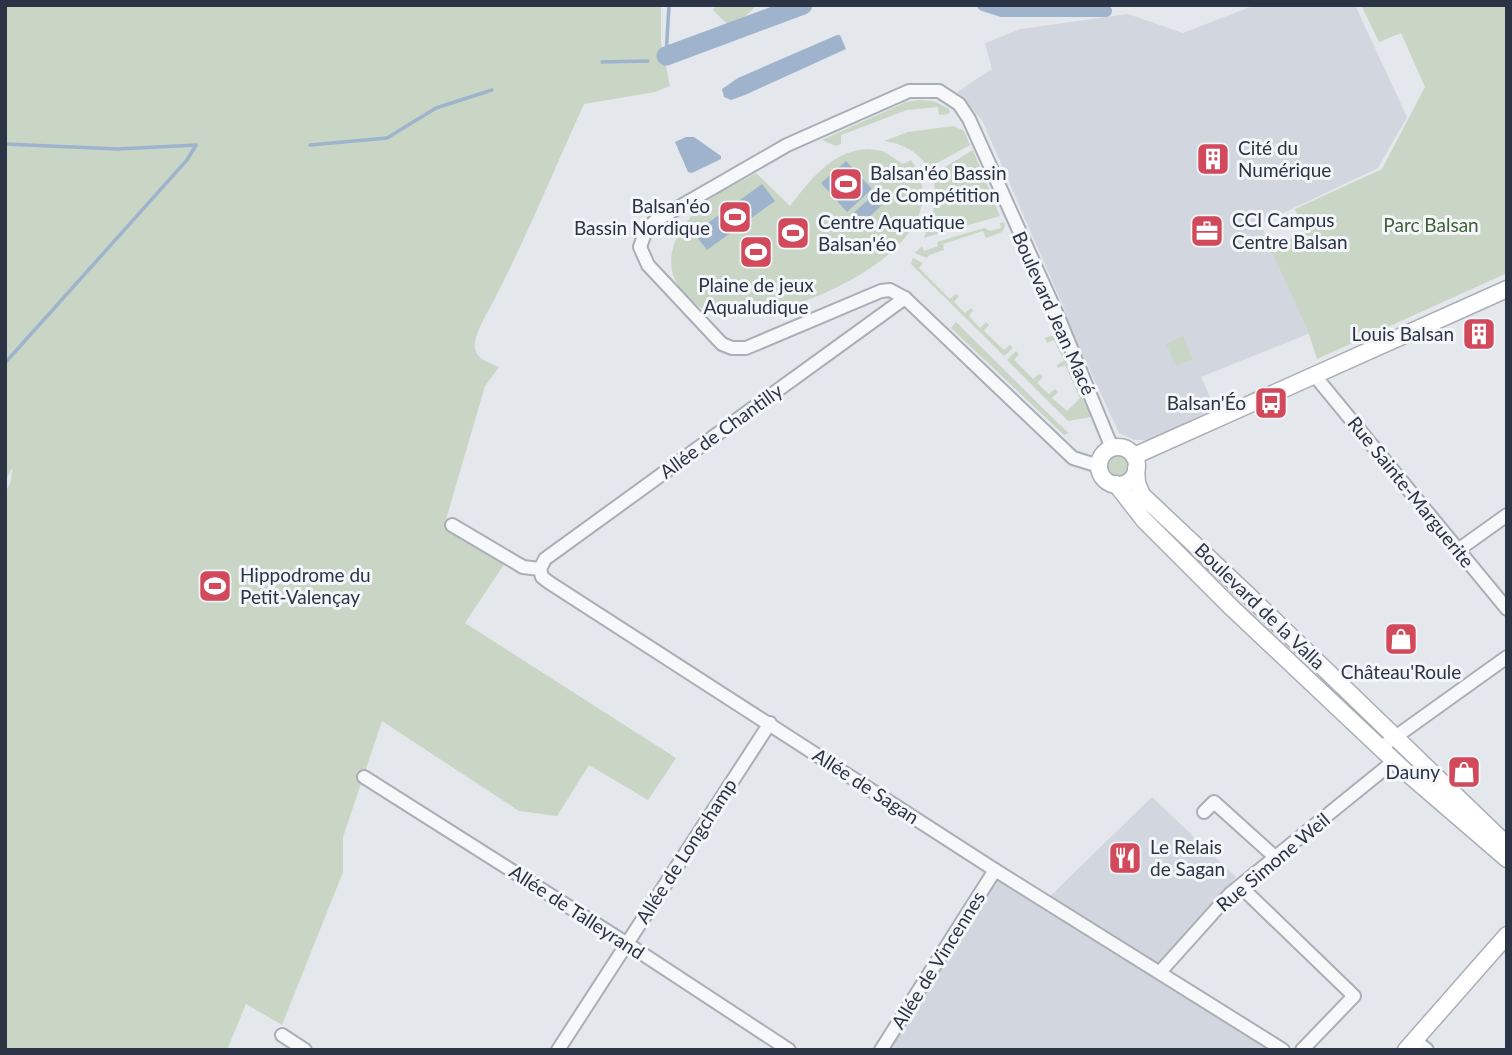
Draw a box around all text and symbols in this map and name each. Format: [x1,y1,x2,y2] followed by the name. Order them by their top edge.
[1238,136,1331,181] place label: Cité du Numérique
[1194,140,1232,178] building icon: Cité du Numérique
[870,161,1007,206] place label: Balsan'éo Bassin de Compétition
[827,165,865,203] sports icon: Balsan'éo Bassin de Compétition
[574,194,710,239] place label: Balsan'éo Bassin Nordique
[716,198,754,236] sports icon: Balsan'éo Bassin Nordique
[1232,208,1348,253] place label: CCI Campus Centre Balsan
[818,210,965,255] place label: Centre Aquatique Balsan'éo
[1188,212,1226,250] office icon: CCI Campus Centre Balsan
[1383,213,1479,236] park label: Parc Balsan
[774,214,812,252] sports icon: Centre Aquatique Balsan'éo
[1008,227,1101,398] street label: Boulevard Jean Macé
[737,233,775,271] sports icon: Plaine de jeux Aqualudique
[698,273,814,318] place label: Plaine de jeux Aqualudique
[1460,315,1498,353] building icon: Louis Balsan
[1352,322,1454,345] place label: Louis Balsan
[655,378,787,483] street label: Allée de Chantilly
[1252,384,1290,422] bus stop icon: Balsan'Éo
[1167,391,1246,414] place label: Balsan'Éo
[1343,411,1479,572] street label: Rue Sainte-Marguerite
[1191,538,1330,674] street label: Boulevard de la Valla
[240,563,371,608] place label: Hippodrome du Petit-Valençay
[196,567,234,605] sports icon: Hippodrome du Petit-Valençay
[1382,620,1420,658] shop icon: Château'Roule
[1341,660,1461,683] place label: Château'Roule
[809,743,924,828] street label: Allée de Sagan
[1445,753,1483,791] shop icon: Dauny
[1386,760,1440,783] place label: Dauny
[630,774,741,927] street label: Allée de Longchamp
[1211,807,1334,916] street label: Rue Simone Weil
[1150,835,1225,880] place label: Le Relais de Sagan
[1106,839,1144,877] restaurant icon: Le Relais de Sagan
[506,859,649,964] street label: Allée de Talleyrand
[886,887,989,1033] street label: Allée de Vincennes

